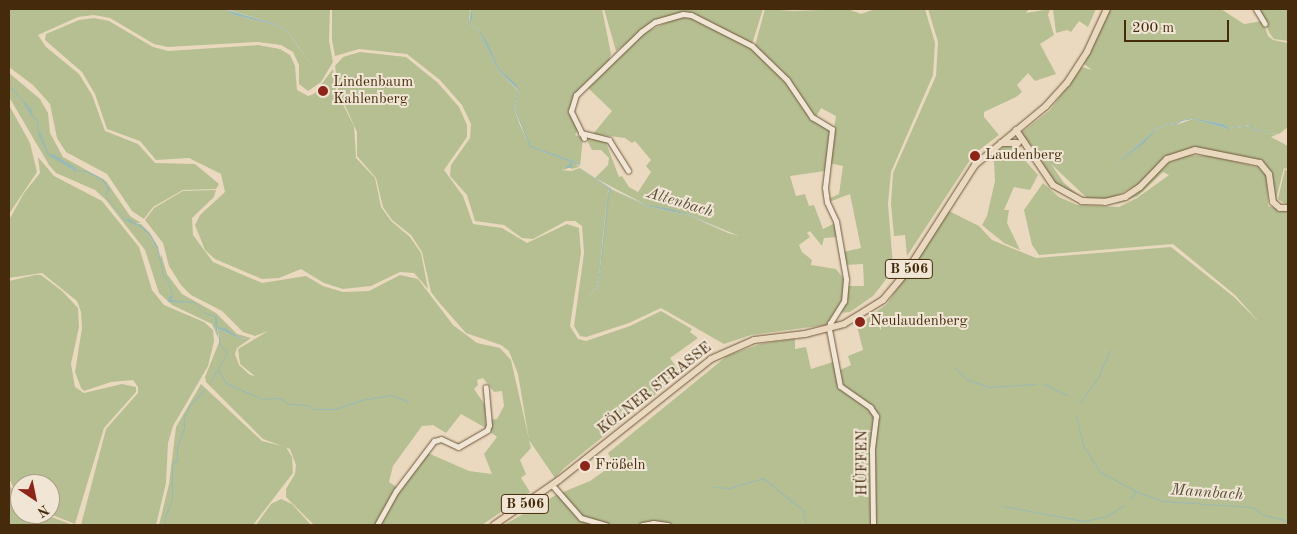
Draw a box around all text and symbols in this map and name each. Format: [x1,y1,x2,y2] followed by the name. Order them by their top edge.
[1127,10,1232,42] scale bar
[1132,21,1174,36] text: 200 m
[333,73,413,108] place label: Lindenbaum Kahlenberg
[317,85,329,97] marker: Lindenbaum Kahlenberg
[985,147,1062,165] place label: Laudenberg
[969,150,981,162] marker: Laudenberg
[645,184,715,222] water label: Altenbach
[884,258,934,280] road number: B 506
[870,313,968,331] place label: Neulaudenberg
[854,316,866,328] marker: Neulaudenberg
[595,339,715,439] street label: KÖLNER STRASSE
[854,430,872,496] street label: HÜFFEN
[595,457,646,475] place label: Frößeln
[579,460,591,472] marker: Frößeln
[10,474,60,524] north arrow
[1170,481,1244,505] water label: Mannbach
[500,492,550,516] road number: B 506
[34,502,51,519] text: N

